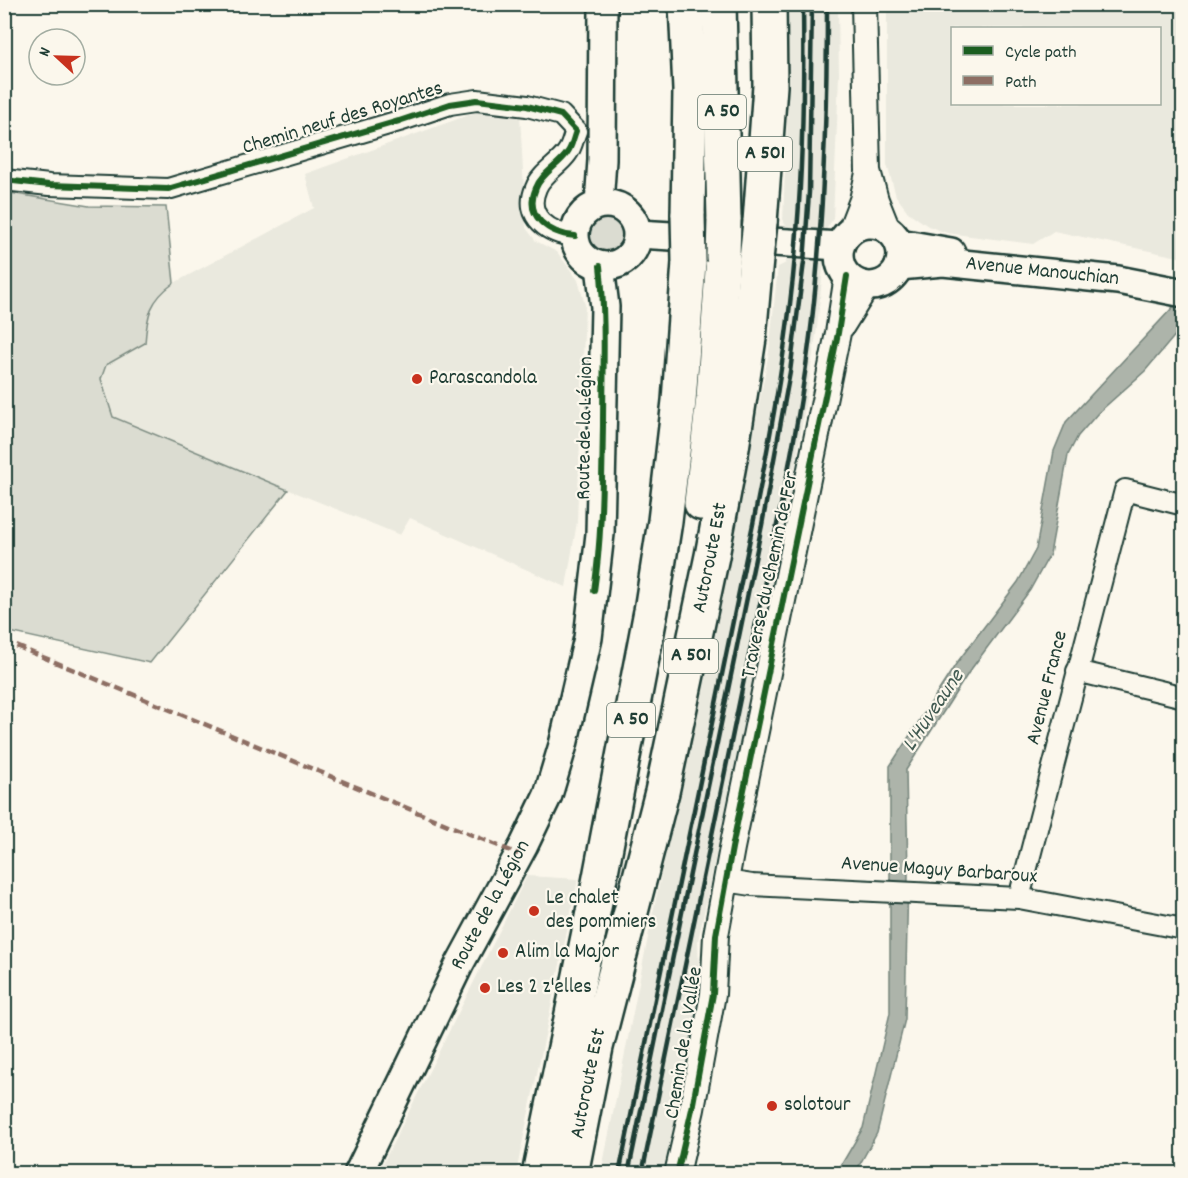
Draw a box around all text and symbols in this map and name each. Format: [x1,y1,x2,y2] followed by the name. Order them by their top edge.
[27,27,87,87] north arrow
[951,27,1161,105] legend
[1005,41,1076,66] text: Cycle path
[33,44,58,60] text: N
[1005,71,1037,96] text: Path
[239,74,447,164] street label: Chemin neuf des Royantes
[698,95,746,129] road number: A 50
[738,137,792,171] road number: A 501
[964,249,1120,295] street label: Avenue Manouchian
[570,356,602,500] street label: Route de la Légion
[429,364,538,394] place label: Parascandola
[410,372,424,386] marker: Parascandola
[734,469,808,681] street label: Traverse du Chemin de Fer
[685,500,737,616] street label: Autoroute Est
[1019,628,1077,748] street label: Avenue France
[664,639,718,673] road number: A 501
[895,663,973,758] water label: L'Huveaune
[607,703,655,737] road number: A 50
[444,835,539,976] street label: Route de la Légion
[840,849,1038,893] street label: Avenue Maguy Barbaroux
[546,884,656,938] place label: Le chalet des pommiers
[527,904,541,918] marker: Le chalet des pommiers
[515,938,619,968] place label: Alim la Major
[496,946,510,960] marker: Alim la Major
[658,965,712,1121] street label: Chemin de la Vallée
[497,973,592,1003] place label: Les 2 z'elles
[478,981,492,995] marker: Les 2 z'elles
[563,1025,615,1141] street label: Autoroute Est
[784,1091,851,1121] place label: solotour
[765,1099,779,1113] marker: solotour

